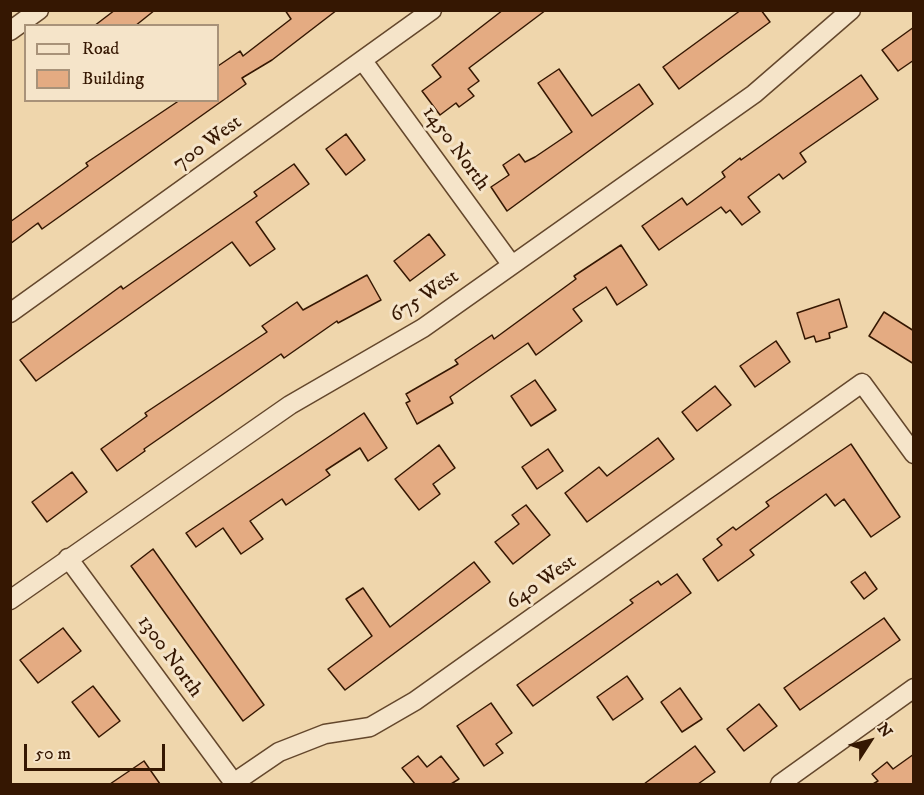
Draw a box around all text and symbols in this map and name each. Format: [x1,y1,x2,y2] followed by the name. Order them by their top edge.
[24,24,219,102] legend
[82,38,119,60] text: Road
[82,68,144,90] text: Building
[416,102,494,196] street label: 1450 North
[169,111,247,177] street label: 700 West
[386,265,464,329] street label: 675 West
[502,550,582,616] street label: 640 West
[131,611,207,703] street label: 1300 North
[840,711,900,771] north arrow
[873,719,897,742] text: N
[27,732,168,770] scale bar
[35,743,71,765] text: 50 m

